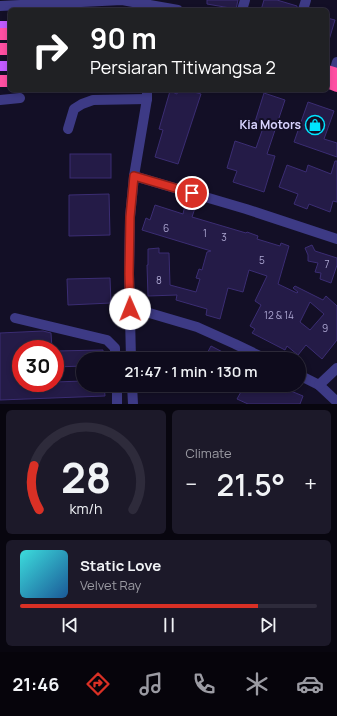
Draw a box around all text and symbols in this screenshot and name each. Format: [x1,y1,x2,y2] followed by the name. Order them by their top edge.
[90,19,157,57] text: 90 m
[24,24,76,76] icon: right
[90,55,276,79] text: Persiaran Titiwangsa 2
[304,114,326,136] shop icon: Kia Motors
[240,116,301,133] place label: Kia Motors
[175,176,209,210] pin
[181,182,203,204] icon: arrive
[163,221,169,235] house number: 6
[203,226,207,240] house number: 1
[221,230,227,244] house number: 3
[259,253,265,267] house number: 5
[324,257,330,271] house number: 7
[156,273,162,287] house number: 8
[109,288,151,330] position arrow
[264,308,294,322] house number: 12 & 14
[322,321,328,335] house number: 9
[12,340,64,392] speed limit sign: 30
[124,361,258,382] text: 21:47 · 1 min · 130 m
[186,444,232,462] text: Climate
[61,449,111,505] text: 28
[217,464,285,505] text: 21.5°
[186,469,197,499] text: −
[304,469,317,499] text: +
[69,499,102,518] text: km/h
[80,555,161,576] text: Static Love
[80,576,141,594] text: Velvet Ray
[59,614,81,636] icon: previous
[158,614,180,636] icon: pause
[257,614,279,636] icon: next
[84,670,112,698] icon: directions
[137,670,165,698] icon: music
[190,670,218,698] icon: phone
[243,670,271,698] icon: climate
[296,670,324,698] icon: car
[13,672,59,696] text: 21:46

